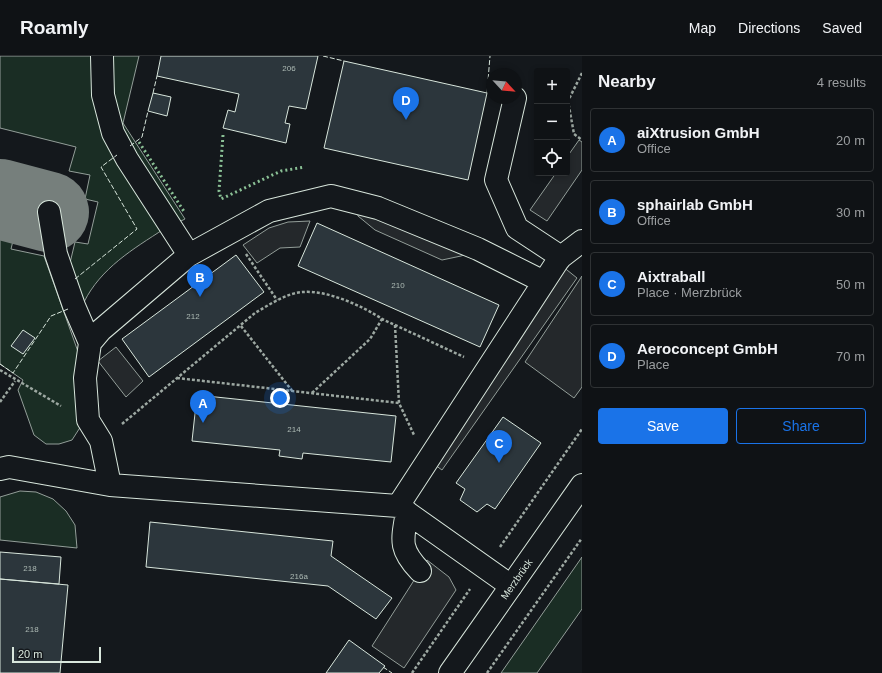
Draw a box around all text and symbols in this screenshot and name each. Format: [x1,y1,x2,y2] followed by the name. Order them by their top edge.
[20,17,89,38] text: Roamly
[689,20,716,36] text: Map
[738,20,800,36] text: Directions
[822,20,862,36] text: Saved
[282,64,296,73] house number: 206
[486,68,522,104] north arrow
[534,68,570,176] map controls
[534,68,570,104] button: +
[598,72,656,91] text: Nearby
[817,75,866,90] text: 4 results
[393,87,419,120] pin: D
[534,104,570,140] button: −
[637,124,760,141] text: aiXtrusion GmbH
[607,133,617,148] text: A
[836,133,865,148] text: 20 m
[534,140,570,176] button: locate
[637,141,671,156] text: Office
[637,196,753,213] text: sphairlab GmbH
[607,205,617,220] text: B
[836,205,865,220] text: 30 m
[637,213,671,228] text: Office
[187,264,213,297] pin: B
[637,268,705,285] text: Aixtraball
[607,277,617,292] text: C
[836,277,865,292] text: 50 m
[391,281,405,290] house number: 210
[637,285,742,300] text: Place · Merzbrück
[186,312,200,321] house number: 212
[637,340,778,357] text: Aeroconcept GmbH
[607,349,617,364] text: D
[836,349,865,364] text: 70 m
[637,357,670,372] text: Place
[270,388,290,408] your location
[190,390,216,423] pin: A
[598,408,728,444] button: Save
[736,408,866,444] button: Share
[287,425,301,434] house number: 214
[486,430,512,463] pin: C
[498,556,535,601] street label: Merzbrück
[23,564,37,573] house number: 218
[290,572,308,581] house number: 216a
[25,625,39,634] house number: 218
[12,645,101,664] scale bar
[18,648,42,660] text: 20 m

